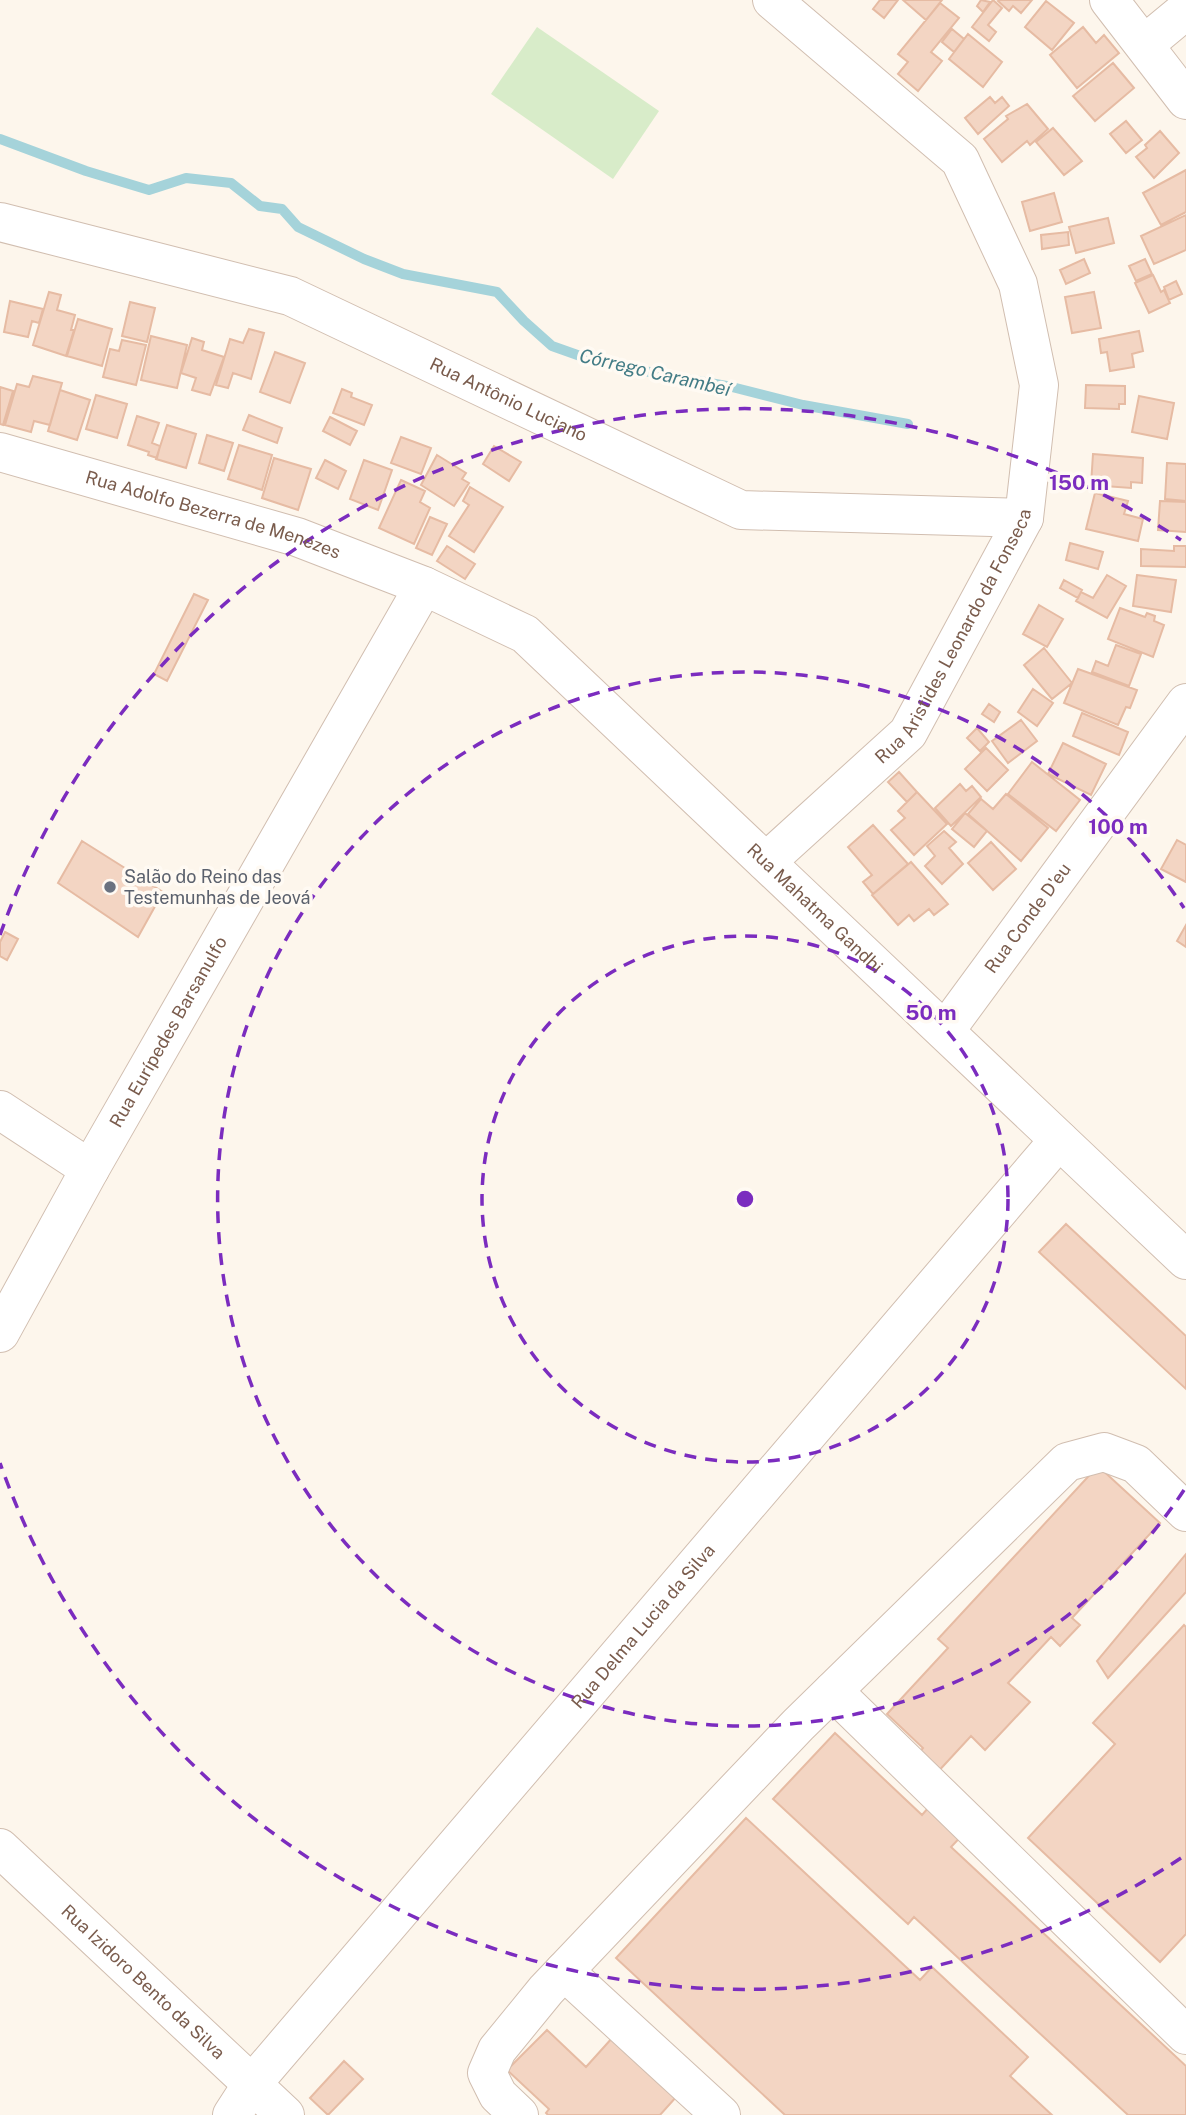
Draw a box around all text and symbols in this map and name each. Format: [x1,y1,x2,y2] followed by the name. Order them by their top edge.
[577,344,735,401] water label: Córrego Carambeí
[427,353,591,445] street label: Rua Antônio Luciano
[83,466,344,563] street label: Rua Adolfo Bezerra de Menezes
[1049,470,1109,495] text: 150 m
[871,508,1035,768] street label: Rua Aristides Leonardo da Fonseca
[1088,814,1148,839] text: 100 m
[743,839,887,977] street label: Rua Mahatma Gandhi
[980,859,1075,977] street label: Rua Conde D'eu
[124,866,311,908] place label: Salão do Reino das Testemunhas de Jeová
[102,879,118,895] marker: Salão do Reino das Testemunhas de Jeová
[105,933,231,1131] street label: Rua Eurípedes Barsanulfo
[905,1000,957,1025] text: 50 m
[733,1187,757,1211] centre of rings
[567,1540,719,1712] street label: Rua Delma Lucia da Silva
[57,1900,229,2063] street label: Rua Izidoro Bento da Silva

